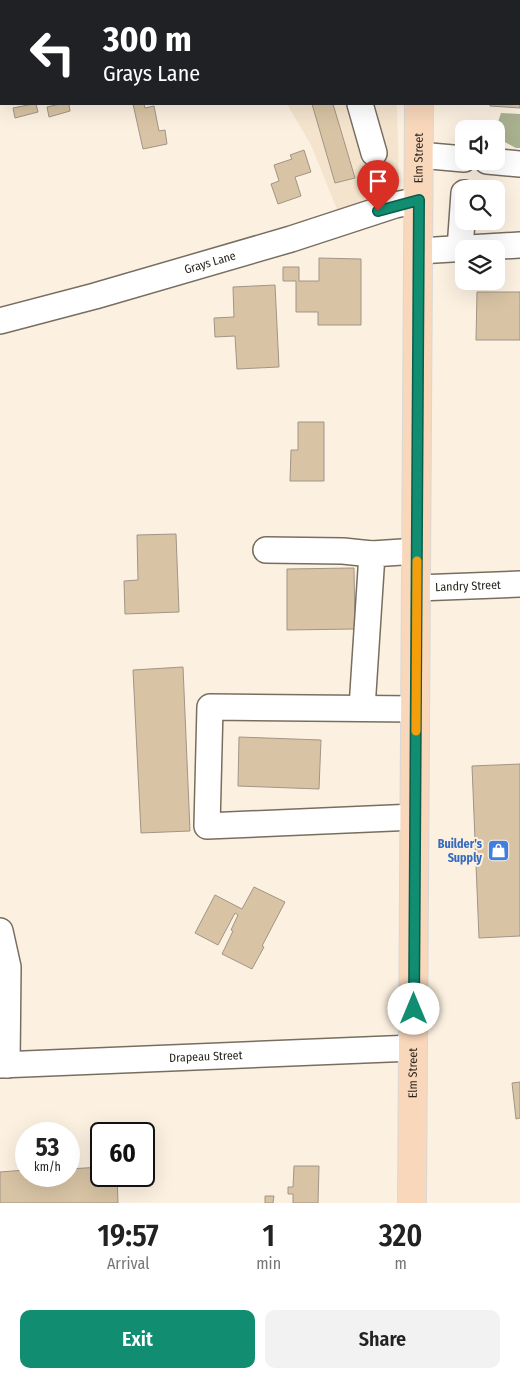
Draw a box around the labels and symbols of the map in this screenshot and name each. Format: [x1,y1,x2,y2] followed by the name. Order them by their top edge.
[411,133,426,183] street label: Elm Street
[357,160,399,211] pin
[183,248,237,277] street label: Grays Lane
[435,578,501,594] street label: Landry Street
[438,837,483,865] place label: Builder's Supply
[486,839,510,863] shop icon: Builder's Supply
[387,982,439,1034] position arrow
[169,1048,243,1065] street label: Drapeau Street
[406,1048,420,1098] street label: Elm Street
[90,1122,155,1187] speed limit sign: 60

